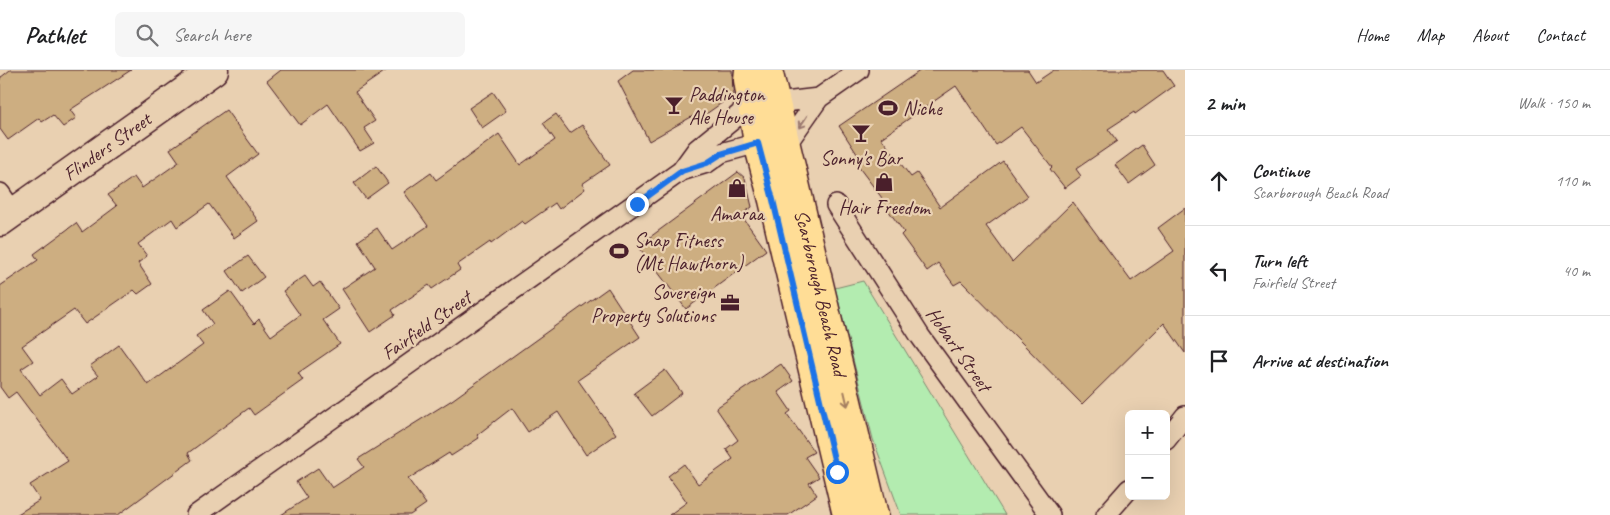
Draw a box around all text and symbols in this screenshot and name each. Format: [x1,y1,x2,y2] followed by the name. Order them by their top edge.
[115,12,465,57] search box
[25,20,85,50] text: Pathlet
[133,21,161,49] icon: search
[173,23,251,47] text: Search here
[1356,24,1389,46] text: Home
[1417,24,1444,46] text: Map
[1472,24,1508,46] text: About
[1536,24,1585,46] text: Contact
[689,82,765,130] place label: Paddington Ale House
[1205,90,1245,116] text: 2 min
[1518,93,1590,113] text: Walk · 150 m
[663,94,685,116] bar icon: Paddington Ale House
[903,96,943,121] place label: Niche
[877,97,899,119] sports icon: Niche
[58,105,158,186] street label: Flinders Street
[798,115,809,129] one-way arrow
[850,122,872,144] bar icon: Sonny's Bar
[820,146,904,171] place label: Sonny's Bar
[1252,159,1309,183] text: Continue
[1205,167,1233,195] icon: ahead
[873,171,895,193] shop icon: Hair Freedom
[1556,171,1590,191] text: 110 m
[726,177,748,199] shop icon: Amaraa
[1252,183,1388,203] text: Scarborough Beach Road
[626,193,649,216] route end
[838,195,931,220] place label: Hair Freedom
[710,201,765,226] place label: Amaraa
[789,207,853,381] street label: Scarborough Beach Road
[634,228,744,276] place label: Snap Fitness (Mt Hawthorn)
[608,240,630,262] sports icon: Snap Fitness (Mt Hawthorn)
[1252,249,1307,273] text: Turn left
[1205,257,1233,285] icon: left
[1563,261,1590,281] text: 40 m
[1252,273,1335,293] text: Fairfield Street
[591,280,717,328] place label: Sovereign Property Solutions
[377,284,479,365] street label: Fairfield Street
[719,292,741,314] office icon: Sovereign Property Solutions
[920,302,999,399] street label: Hobart Street
[1205,347,1233,375] icon: arrive
[1252,349,1388,373] text: Arrive at destination
[842,391,851,407] one-way arrow
[1125,410,1170,500] map controls
[1125,410,1170,455] button: +
[1125,455,1170,500] button: −
[826,461,849,484] route start

